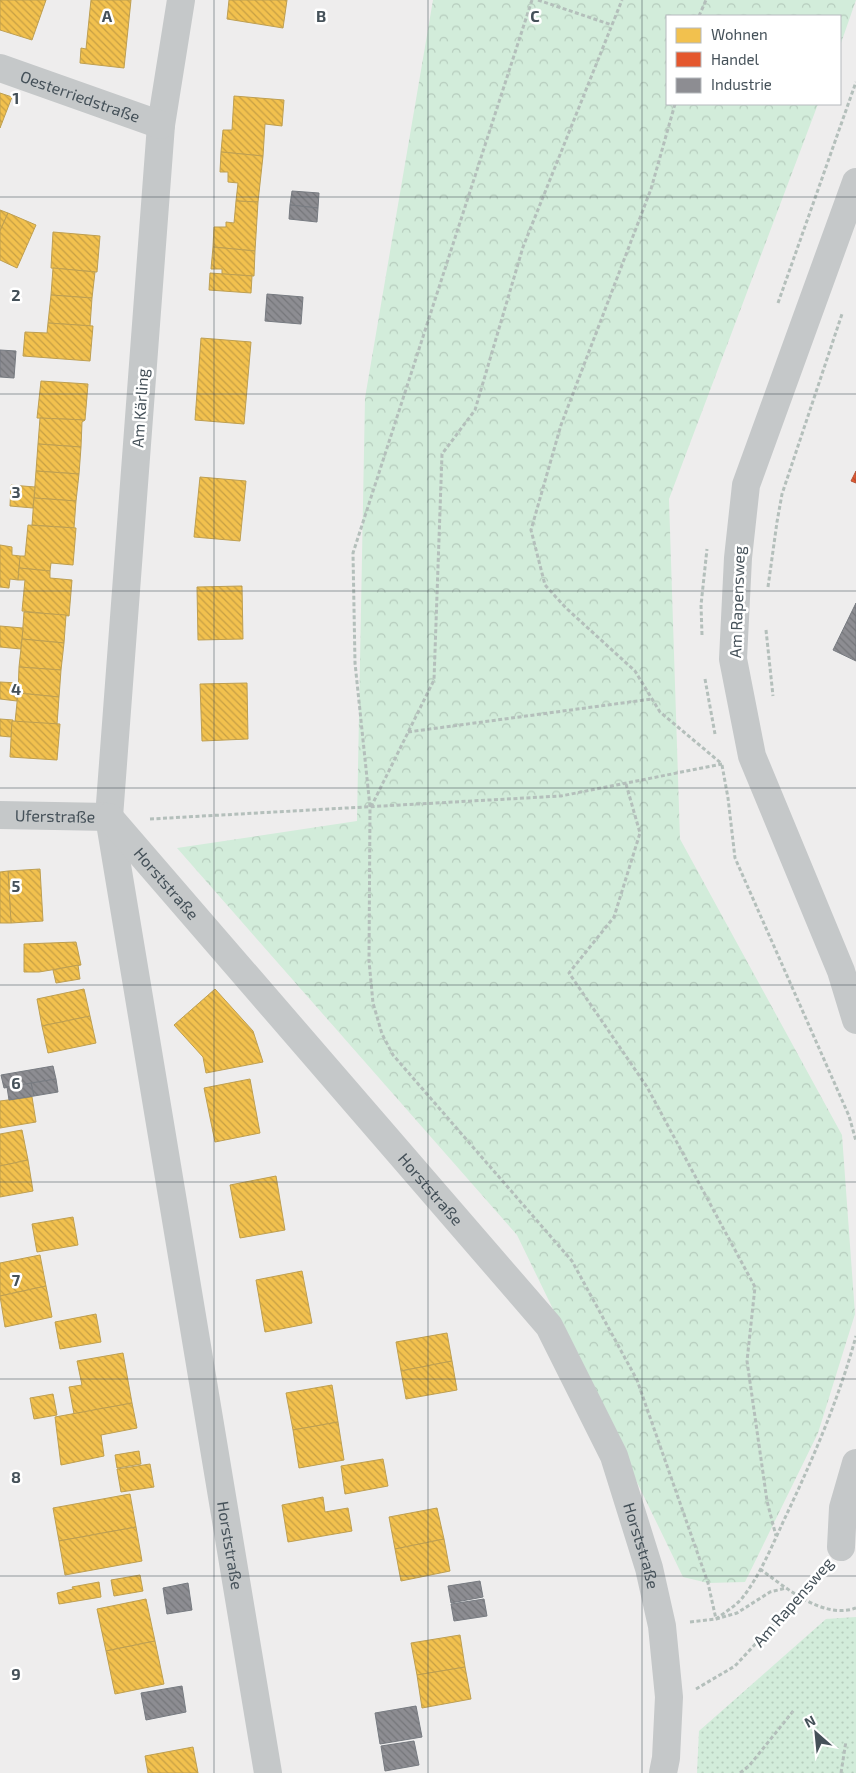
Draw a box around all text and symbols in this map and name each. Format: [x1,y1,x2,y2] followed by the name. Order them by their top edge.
[102,6,113,25] text: A
[316,6,326,25] text: B
[530,6,540,25] text: C
[666,15,841,105] legend
[711,25,768,43] text: Wohnen
[711,50,760,68] text: Handel
[18,66,143,126] street label: Oesterriedstraße
[711,75,772,93] text: Industrie
[13,88,19,107] text: 1
[11,285,21,304] text: 2
[127,368,152,448] street label: Am Kärling
[11,482,21,501] text: 3
[725,546,748,658] street label: Am Rapensweg
[11,679,21,698] text: 4
[15,805,95,826] street label: Uferstraße
[131,843,203,923] street label: Horststraße
[12,876,21,895] text: 5
[11,1073,21,1092] text: 6
[395,1149,468,1229] street label: Horststraße
[12,1270,21,1289] text: 7
[11,1467,21,1486] text: 8
[214,1500,247,1591] street label: Horststraße
[620,1500,663,1591] street label: Horststraße
[749,1553,837,1650] street label: Am Rapensweg
[11,1664,21,1683] text: 9
[791,1708,841,1758] north arrow
[802,1711,818,1731] text: N

